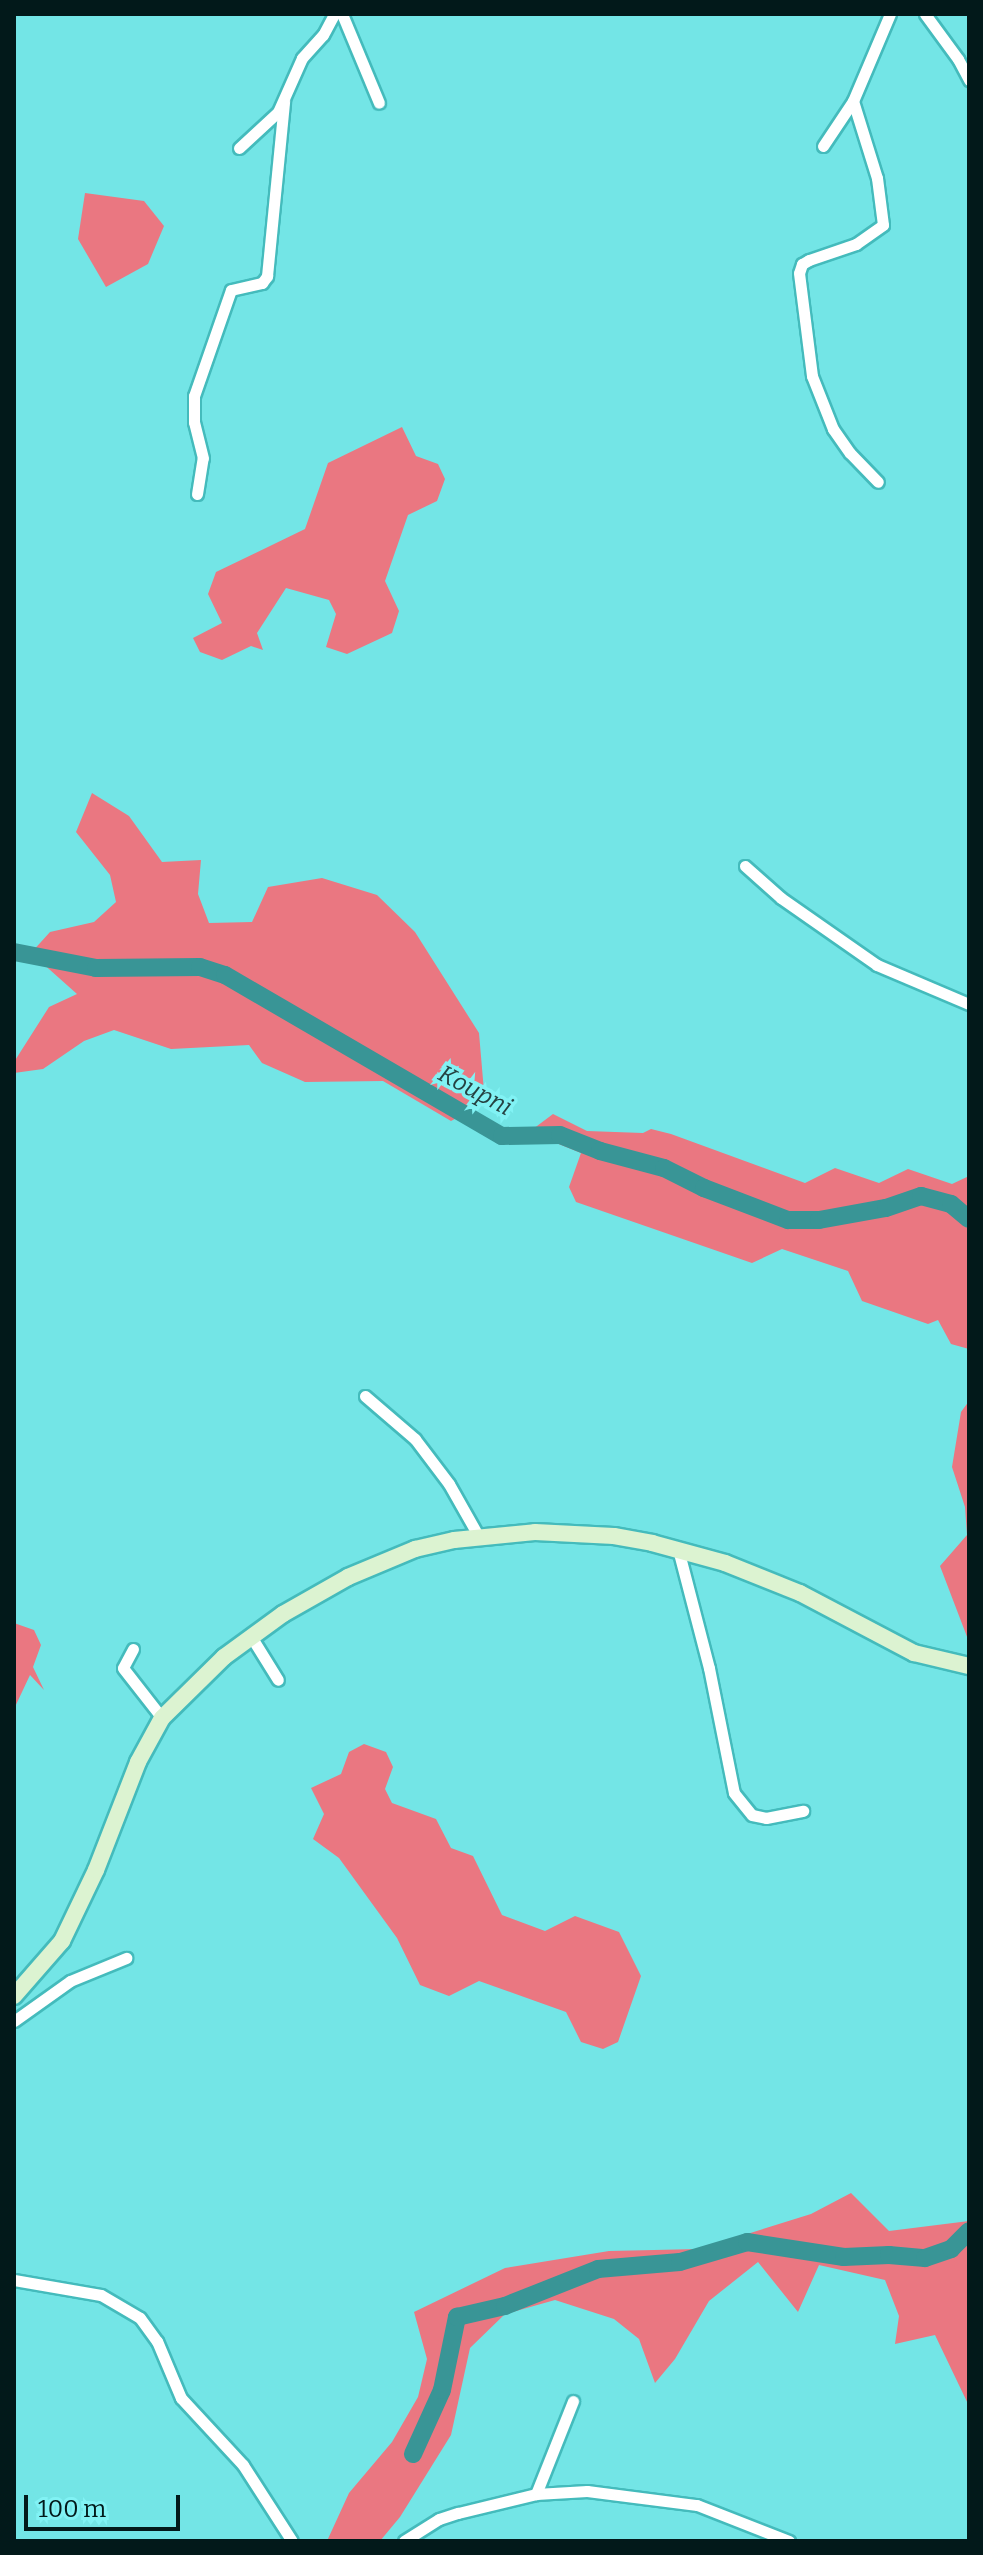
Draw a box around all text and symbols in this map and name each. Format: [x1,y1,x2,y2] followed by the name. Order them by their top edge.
[433,1060,517,1122] water label: Koupni
[28,2479,184,2529] scale bar
[38,2495,106,2523] text: 100 m

